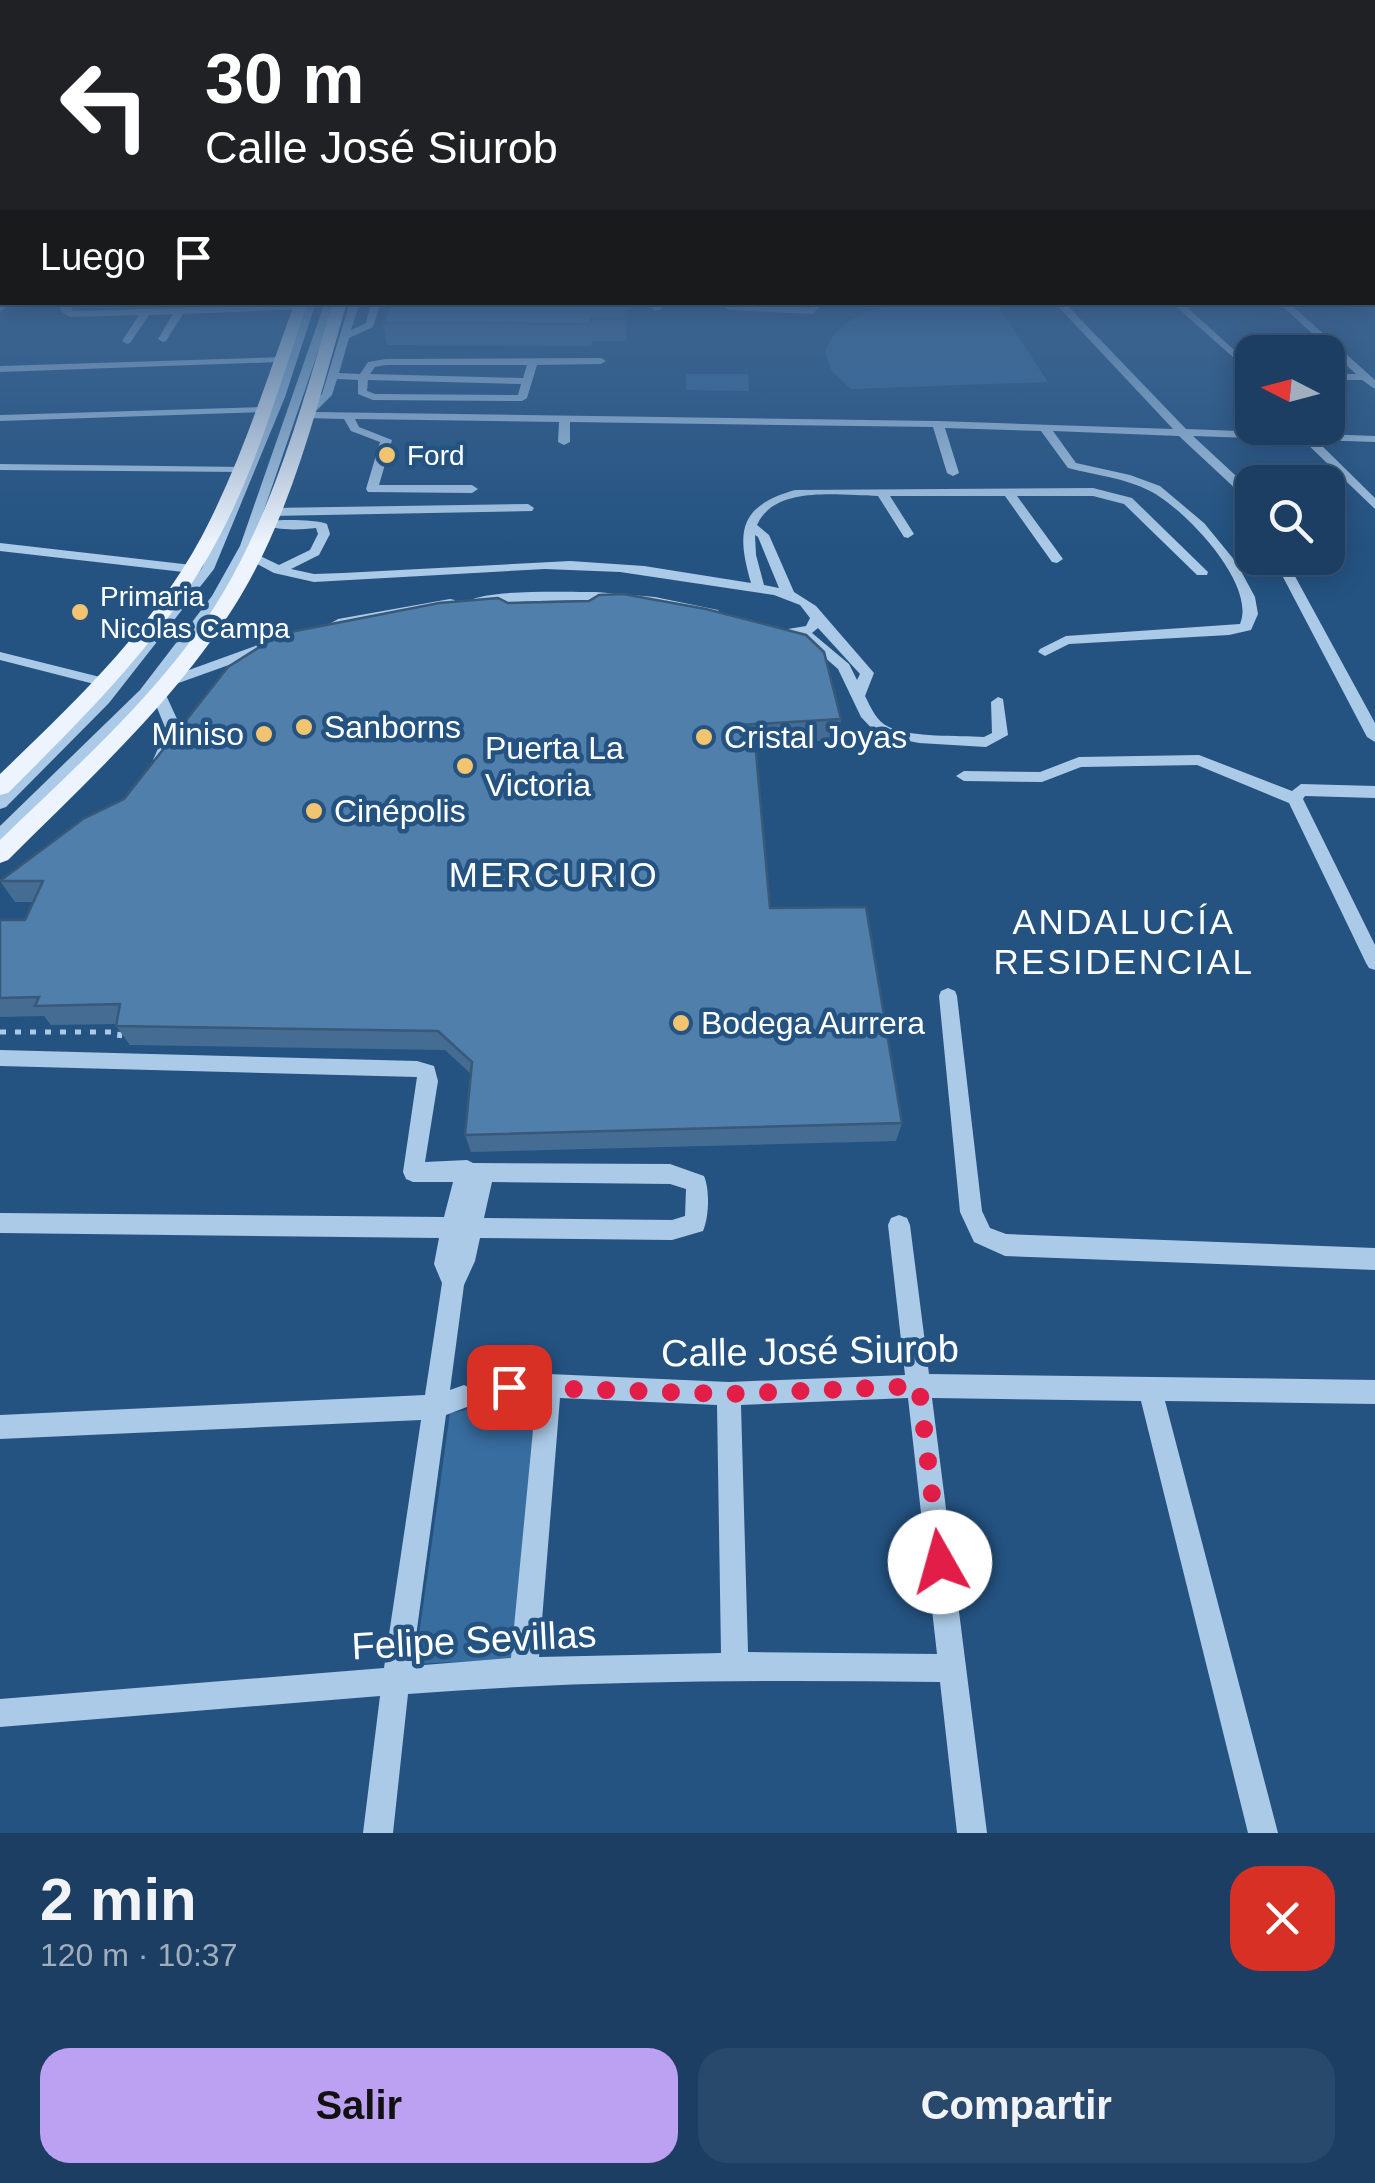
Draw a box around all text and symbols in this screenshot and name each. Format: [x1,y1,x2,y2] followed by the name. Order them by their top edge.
[40,40,170,170] icon: left
[205,40,365,118] text: 30 m
[205,122,558,173] text: Calle José Siurob
[166,230,221,285] icon: arrive
[40,236,146,278] text: Luego
[1235,335,1345,445] north arrow
[1235,335,1345,575] map controls
[407,440,465,471] place label: Ford
[376,444,398,466] marker: Ford
[1235,465,1345,575] button: search
[100,581,290,644] place label: Primaria Nicolas Campa
[69,601,91,623] marker: Primaria Nicolas Campa
[324,709,461,745] place label: Sanborns
[152,716,244,752] place label: Miniso
[293,716,315,738] marker: Sanborns
[724,719,907,755] place label: Cristal Joyas
[253,723,275,745] marker: Miniso
[693,726,715,748] marker: Cristal Joyas
[485,730,624,803] place label: Puerta La Victoria
[454,755,476,777] marker: Puerta La Victoria
[334,793,466,829] place label: Cinépolis
[303,800,325,822] marker: Cinépolis
[449,855,659,894] district label: MERCURIO
[994,902,1254,981] district label: ANDALUCÍA RESIDENCIAL
[701,1005,925,1041] place label: Bodega Aurrera
[670,1012,692,1034] marker: Bodega Aurrera
[661,1327,959,1375] street label: Calle José Siurob
[467,1345,552,1430] pin
[482,1360,537,1415] icon: arrive
[888,1510,992,1614] position arrow
[351,1613,597,1667] street label: Felipe Sevillas
[40,1866,197,1933] text: 2 min
[1230,1866,1335,1971] button: close
[40,1937,237,1973] text: 120 m · 10:37
[40,2048,678,2163] button: Salir
[698,2048,1335,2163] button: Compartir

